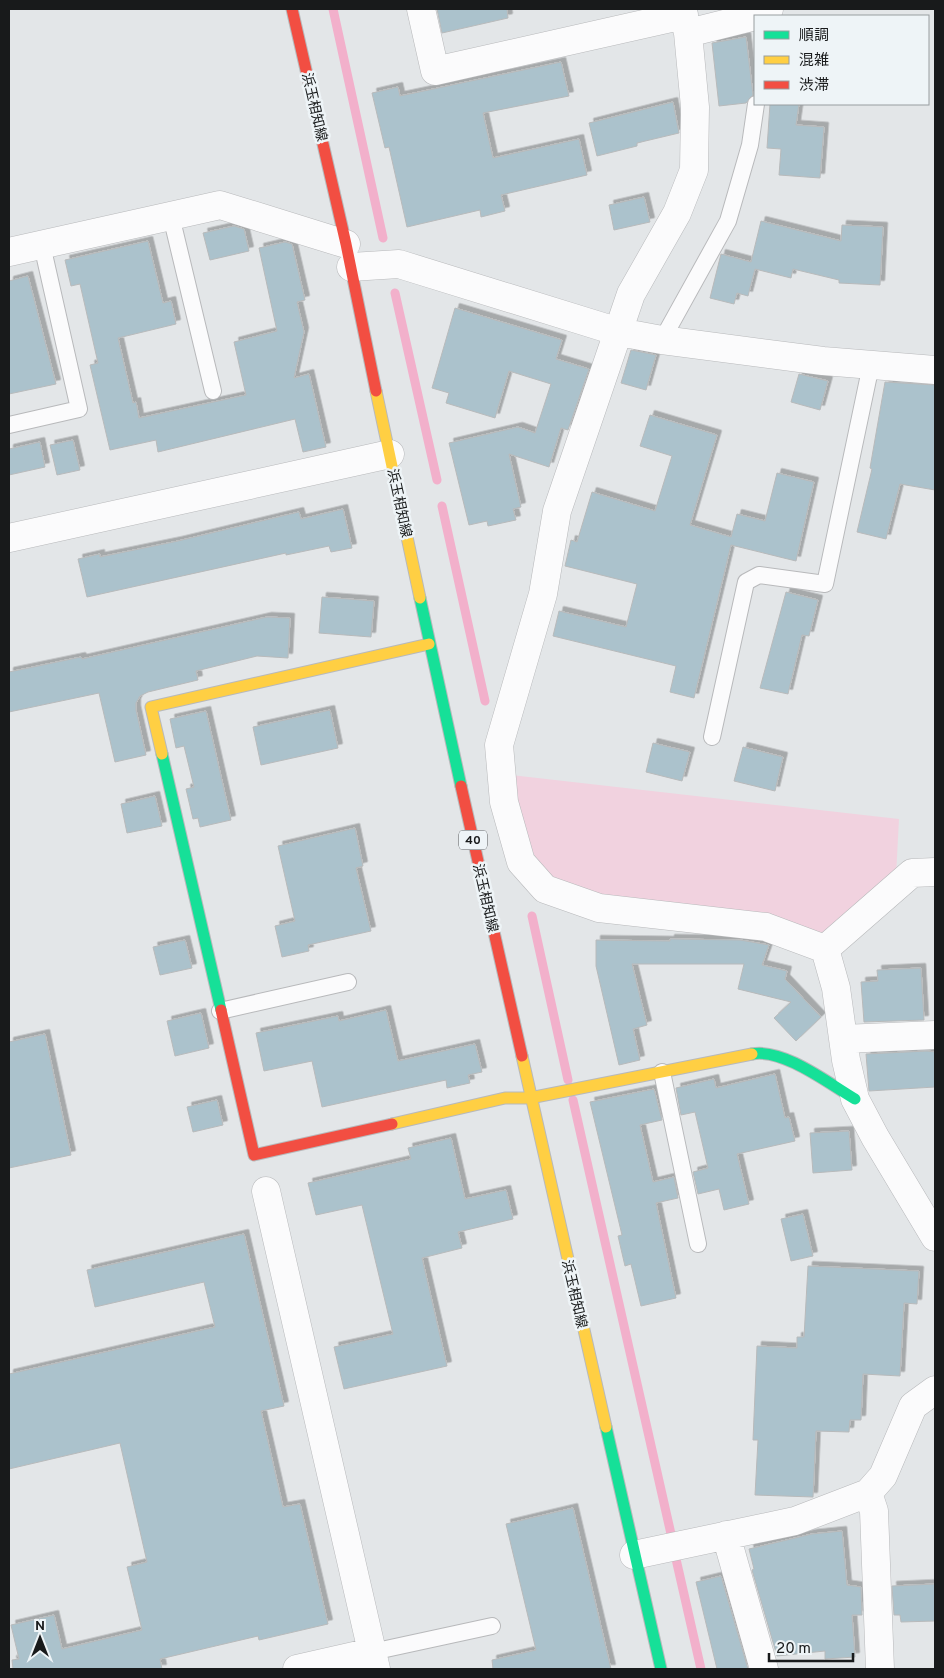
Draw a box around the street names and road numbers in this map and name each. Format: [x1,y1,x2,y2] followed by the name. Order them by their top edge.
[297,71,330,143] street label: 浜玉相知線
[383,467,414,539] street label: 浜玉相知線
[459,830,487,850] road number: 40
[468,862,501,934] street label: 浜玉相知線
[557,1258,590,1330] street label: 浜玉相知線

